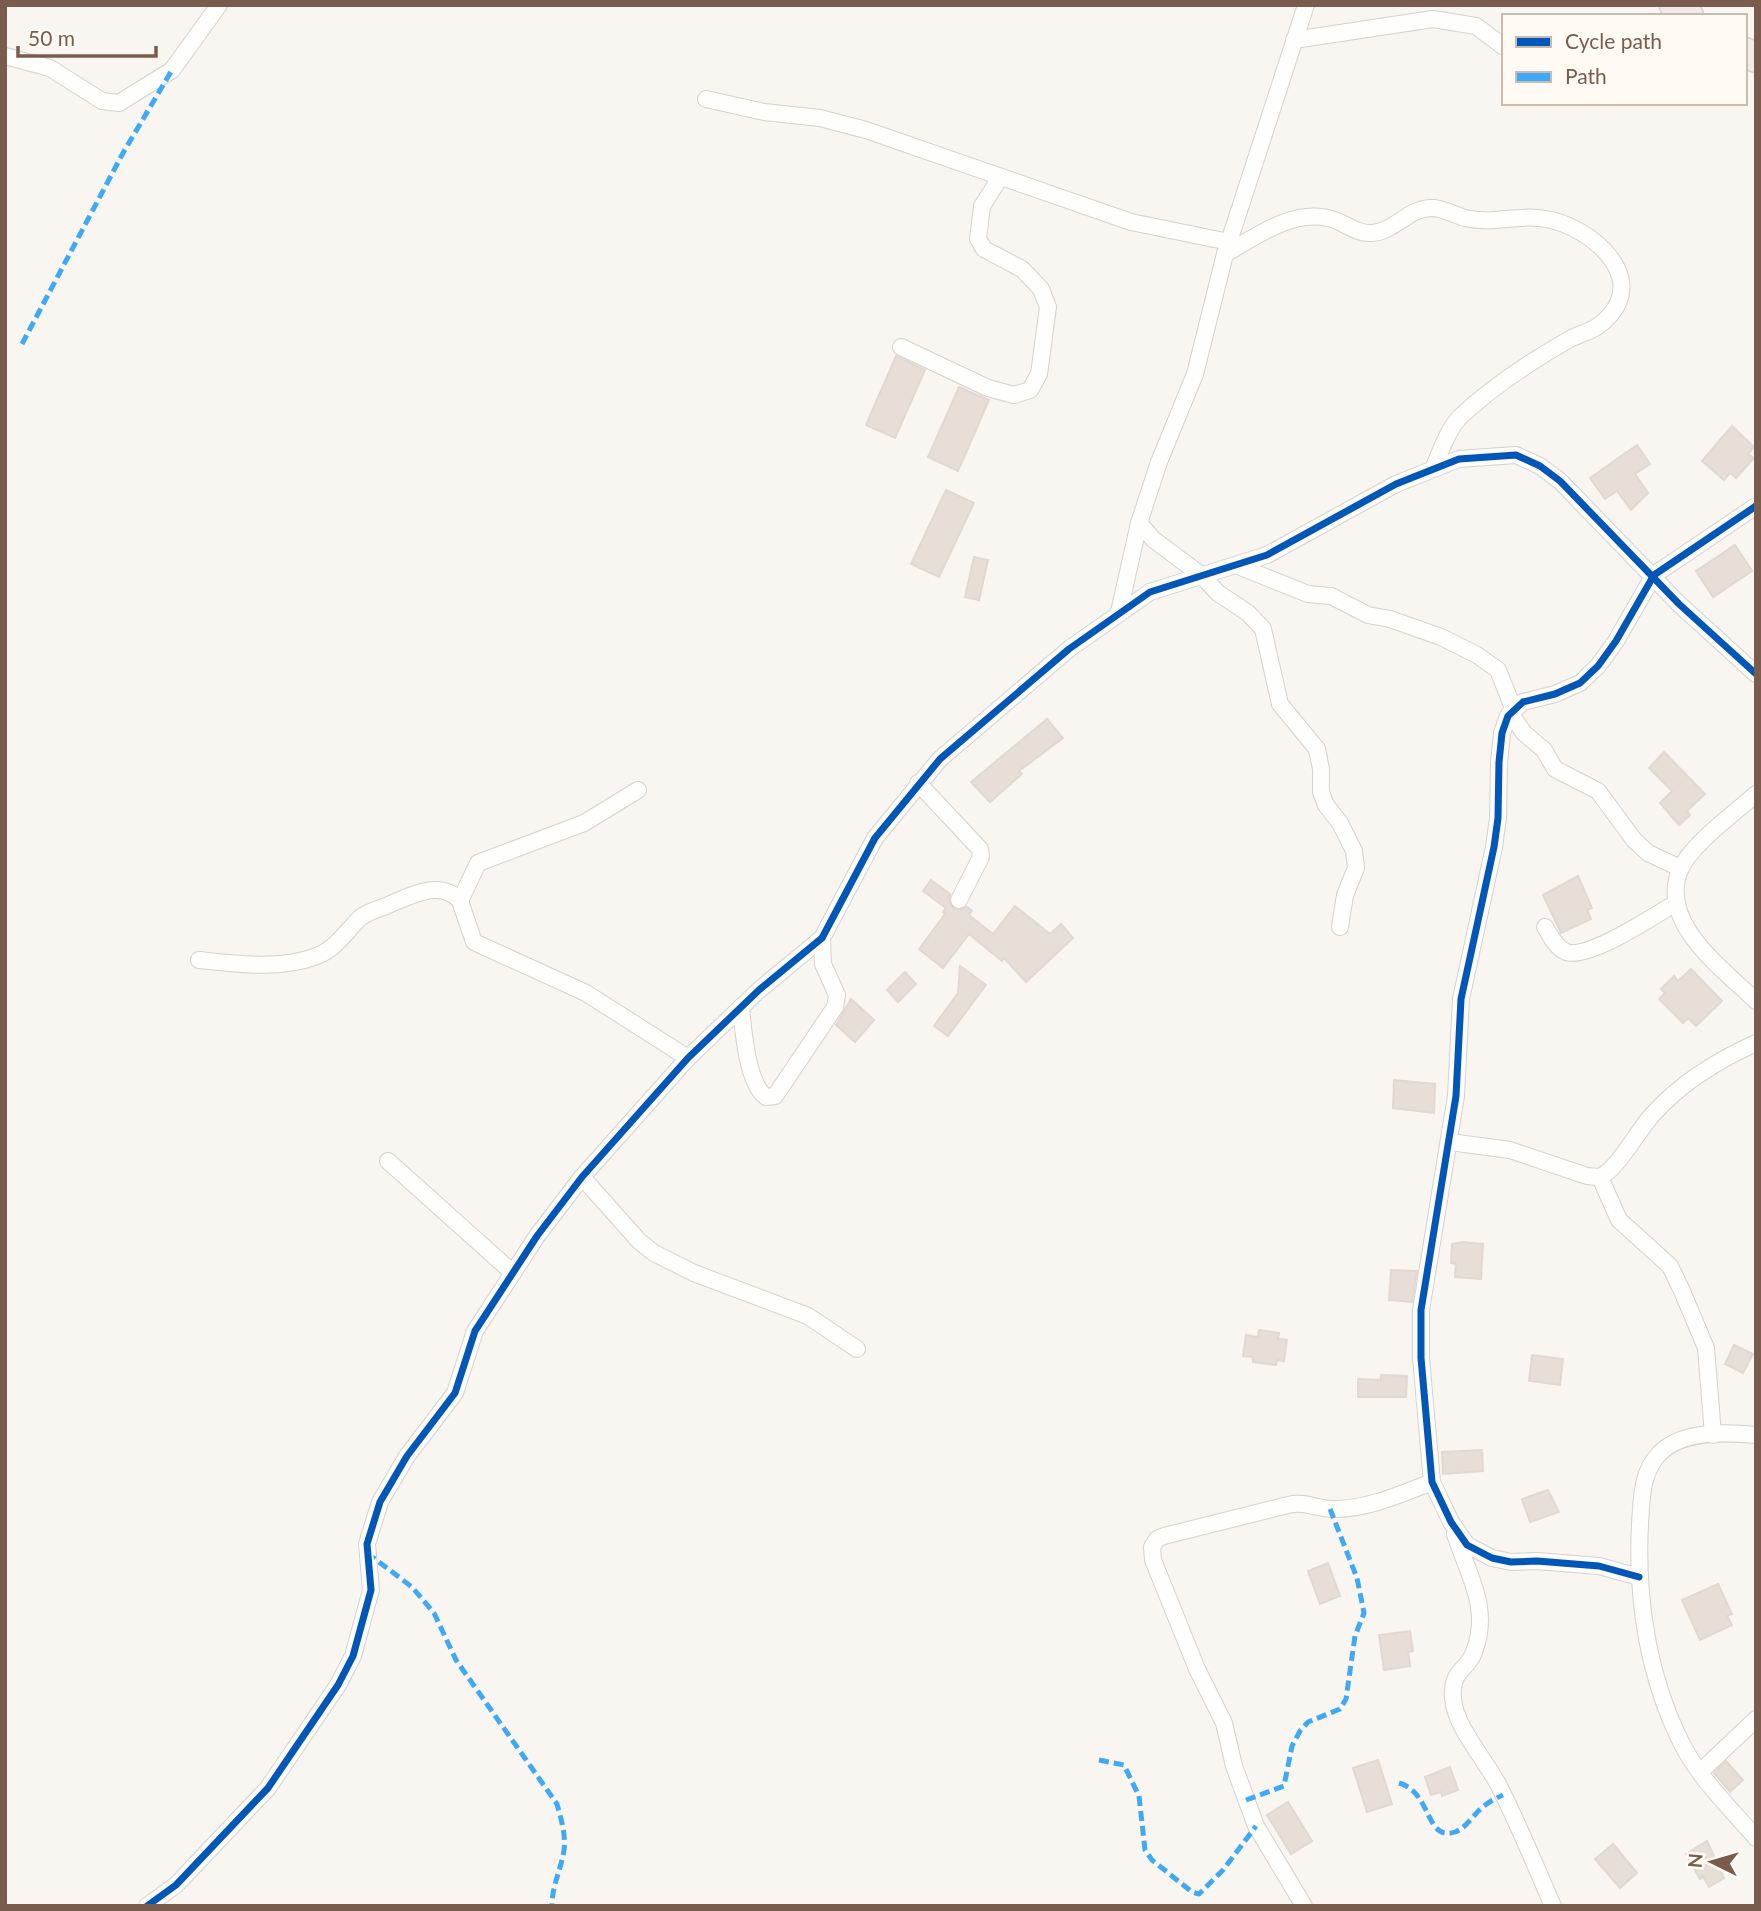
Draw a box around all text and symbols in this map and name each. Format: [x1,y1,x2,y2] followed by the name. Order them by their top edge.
[18,14,156,58] scale bar
[1502,14,1747,105] legend
[28,25,75,50] text: 50 m
[1565,28,1662,53] text: Cycle path
[1565,63,1607,88] text: Path
[1677,1827,1747,1897] north arrow
[1682,1852,1707,1869] text: N

